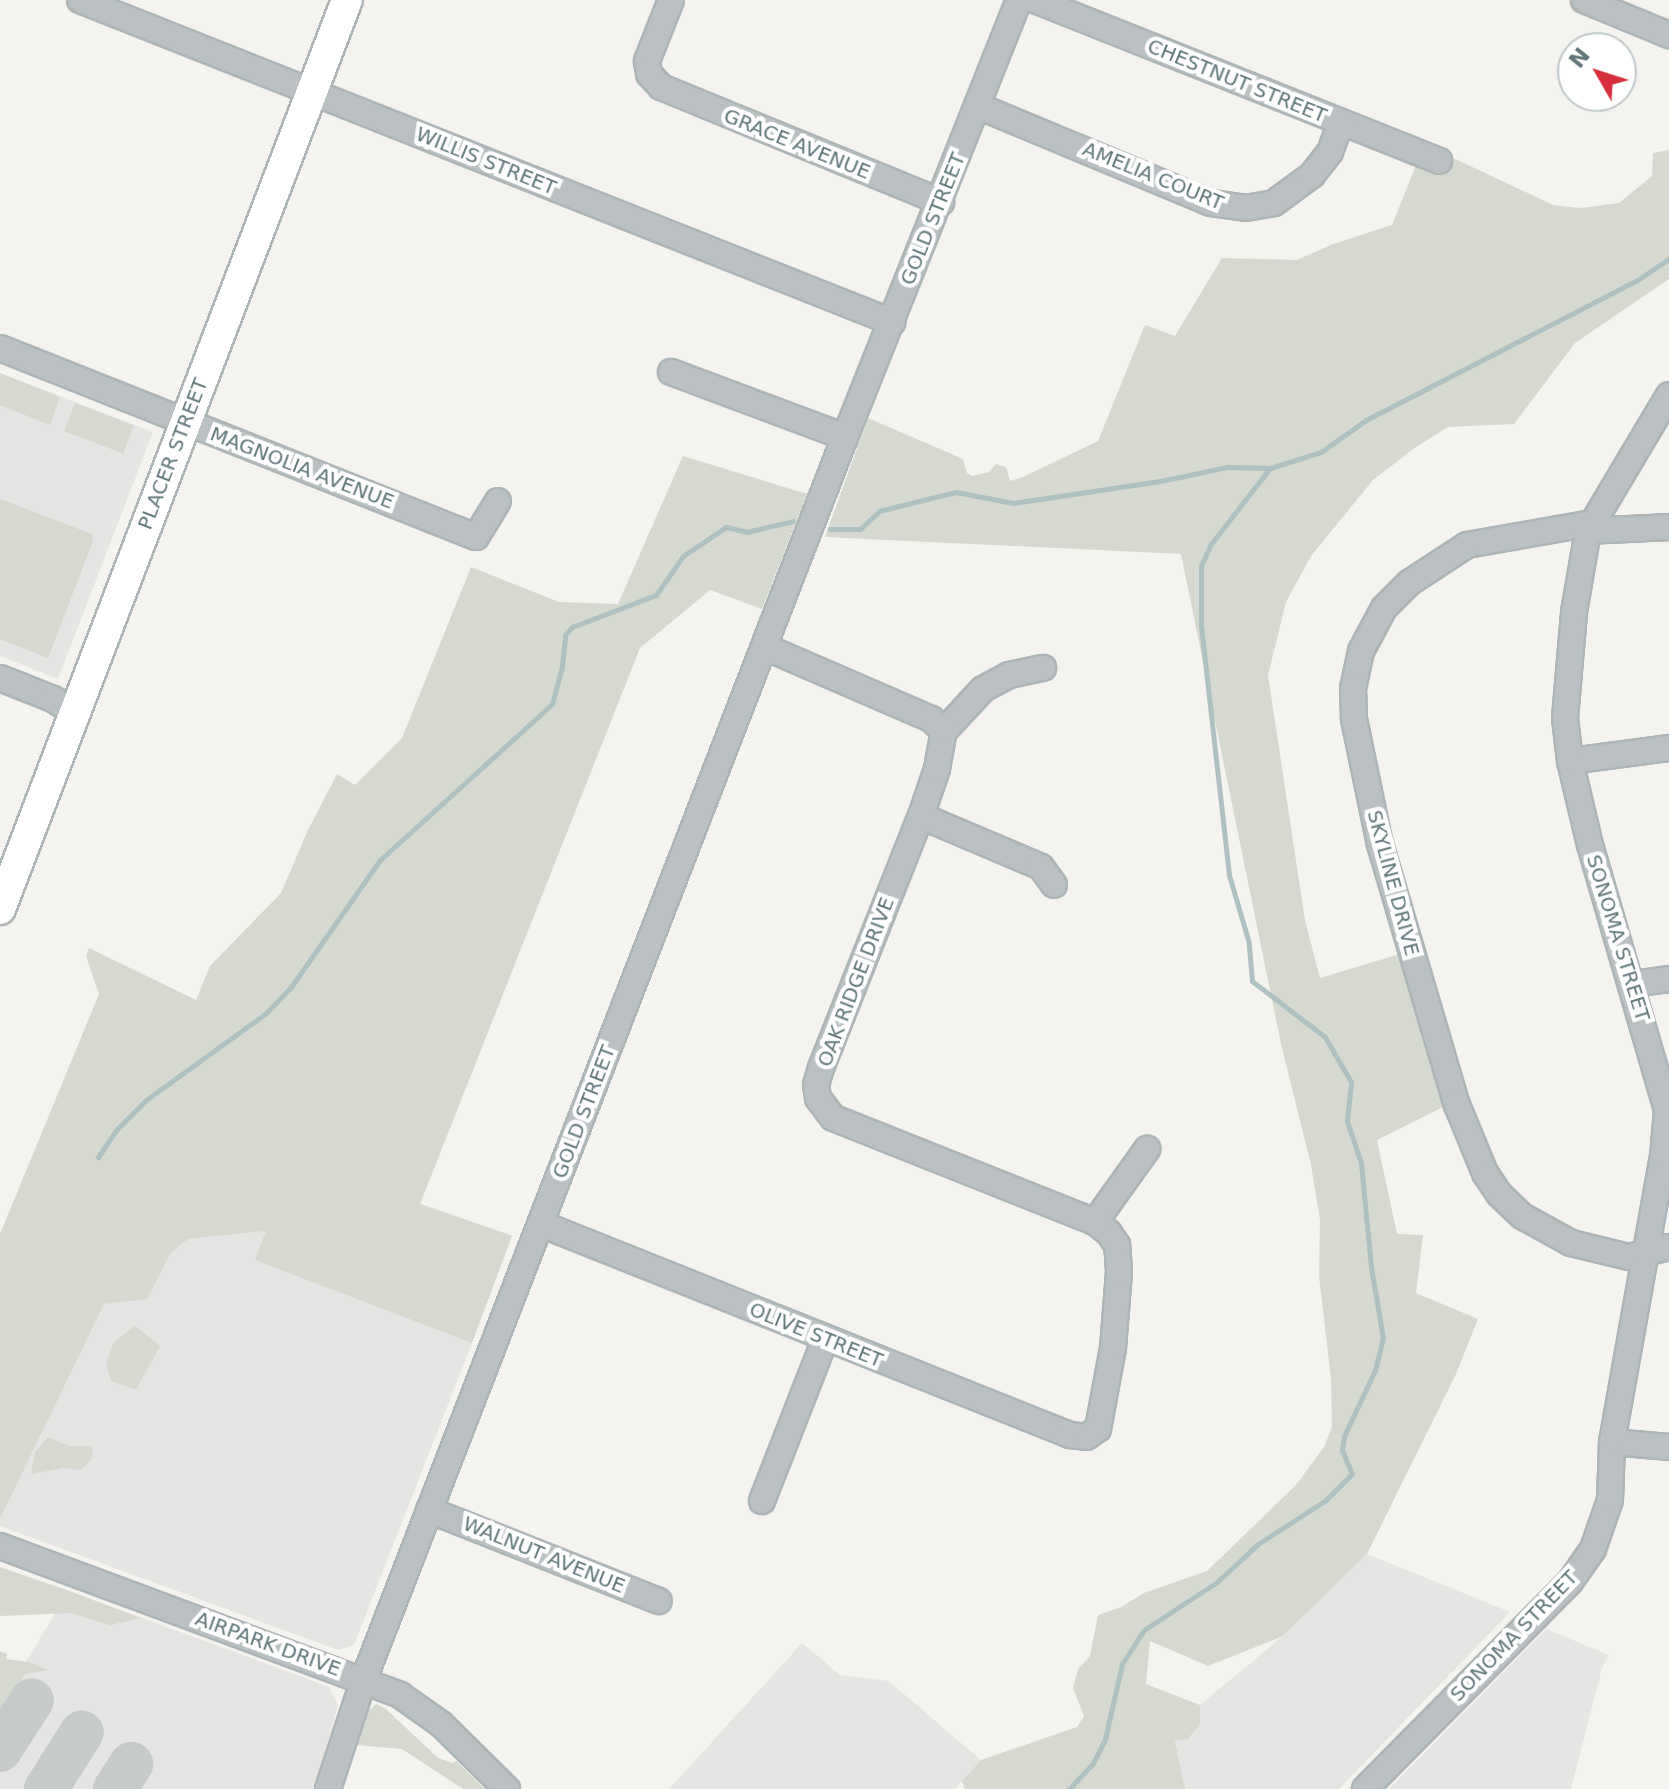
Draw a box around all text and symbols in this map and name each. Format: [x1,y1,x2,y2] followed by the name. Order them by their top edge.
[1557,32,1637,112] north arrow
[1144,34,1330,128] street label: CHESTNUT STREET
[1564,43,1595,73] text: N
[720,104,874,184] street label: GRACE AVENUE
[412,122,560,200] street label: WILLIS STREET
[1079,137,1227,215] street label: AMELIA COURT
[896,149,970,289] street label: GOLD STREET
[133,375,213,533] street label: PLACER STREET
[207,422,397,514] street label: MAGNOLIA AVENUE
[1362,808,1424,958] street label: SKYLINE DRIVE
[1581,852,1655,1024] street label: SONOMA STREET
[813,894,899,1070] street label: OAK RIDGE DRIVE
[548,1042,620,1182] street label: GOLD STREET
[746,1297,886,1373] street label: OLIVE STREET
[459,1512,629,1598] street label: WALNUT AVENUE
[1445,1566,1583,1706] street label: SONOMA STREET
[192,1607,344,1681] street label: AIRPARK DRIVE

